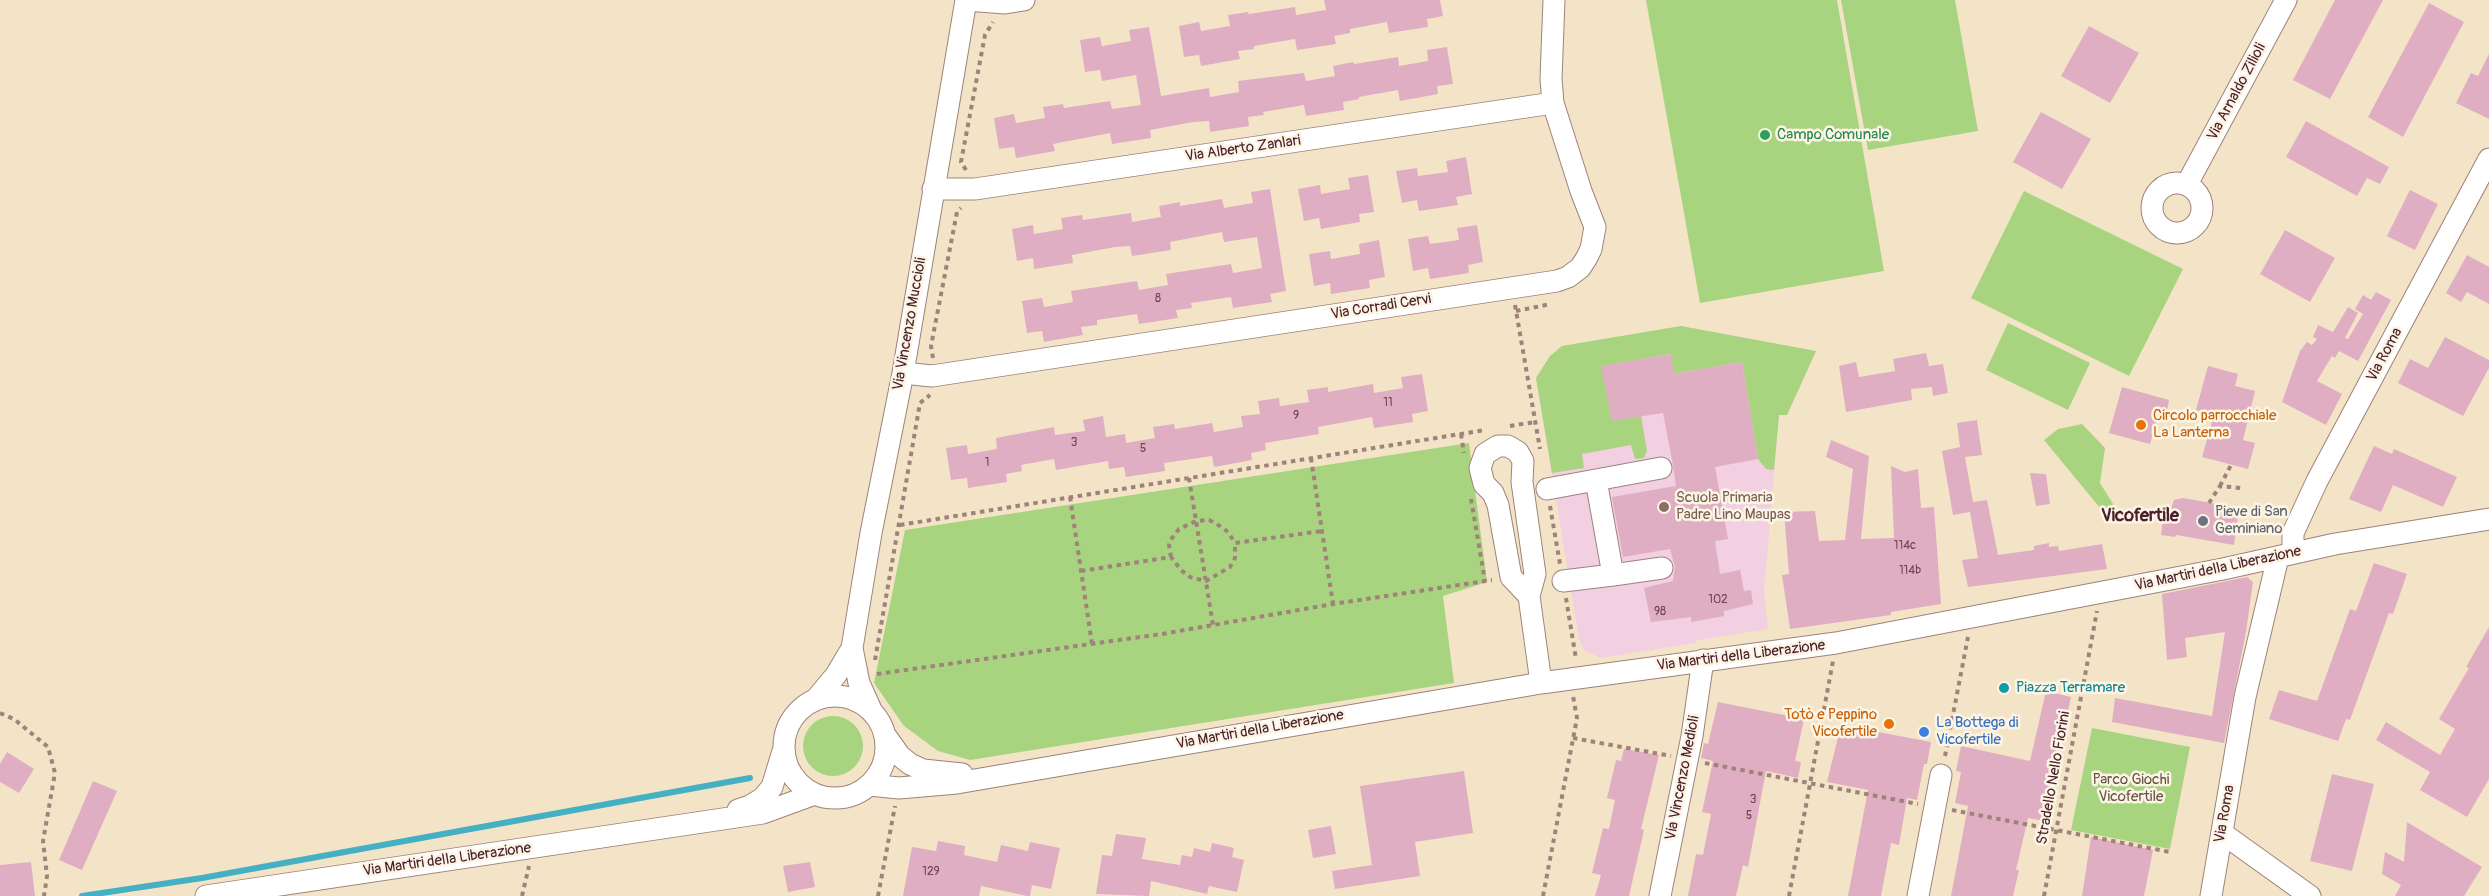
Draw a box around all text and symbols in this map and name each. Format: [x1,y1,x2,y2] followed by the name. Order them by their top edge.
[2204,40,2270,144] street label: Via Arnaldo Zilioli
[1777,126,1889,144] place label: Campo Comunale
[1758,128,1772,142] marker: Campo Comunale
[1184,132,1302,166] street label: Via Alberto Zanlari
[889,256,931,392] street label: Via Vincenzo Muccioli
[1329,290,1433,324] street label: Via Corradi Cervi
[1155,292,1161,306] house number: 8
[2363,325,2407,385] street label: Via Roma
[1383,396,1393,410] house number: 11
[2153,407,2276,442] place label: Circolo parrocchiale La Lanterna
[1293,409,1299,423] house number: 9
[2134,418,2148,432] marker: Circolo parrocchiale La Lanterna
[1071,436,1077,450] house number: 3
[1140,442,1146,456] house number: 5
[985,456,989,470] house number: 1
[1676,489,1791,524] place label: Scuola Primaria Padre Lino Maupas
[1657,500,1671,514] marker: Scuola Primaria Padre Lino Maupas
[2215,503,2288,538] place label: Pieve di San Geminiano
[2101,505,2179,527] district label: Vicofertile
[2196,514,2210,528] marker: Pieve di San Geminiano
[1894,539,1916,553] house number: 114c
[2133,543,2303,595] street label: Via Martiri della Liberazione
[1899,564,1921,578] house number: 114b
[1708,593,1728,607] house number: 102
[1654,605,1666,619] house number: 98
[1656,637,1826,675] street label: Via Martiri della Liberazione
[2016,679,2125,697] place label: Piazza Terramare
[1997,681,2011,695] marker: Piazza Terramare
[1175,706,1345,754] street label: Via Martiri della Liberazione
[1784,706,1877,741] place label: Totò e Peppino Vicofertile
[2033,710,2075,846] street label: Stradello Nello Fiorini
[1662,714,1704,842] street label: Via Vincenzo Medioli
[1936,714,2019,749] place label: La Bottega di Vicofertile
[1882,717,1896,731] marker: Totò e Peppino Vicofertile
[1917,725,1931,739] marker: La Bottega di Vicofertile
[2092,771,2170,806] park label: Parco Giochi Vicofertile
[2211,784,2239,844] street label: Via Roma
[1750,793,1756,807] house number: 3
[1746,809,1752,823] house number: 5
[362,839,532,881] street label: Via Martiri della Liberazione
[922,865,940,879] house number: 129

